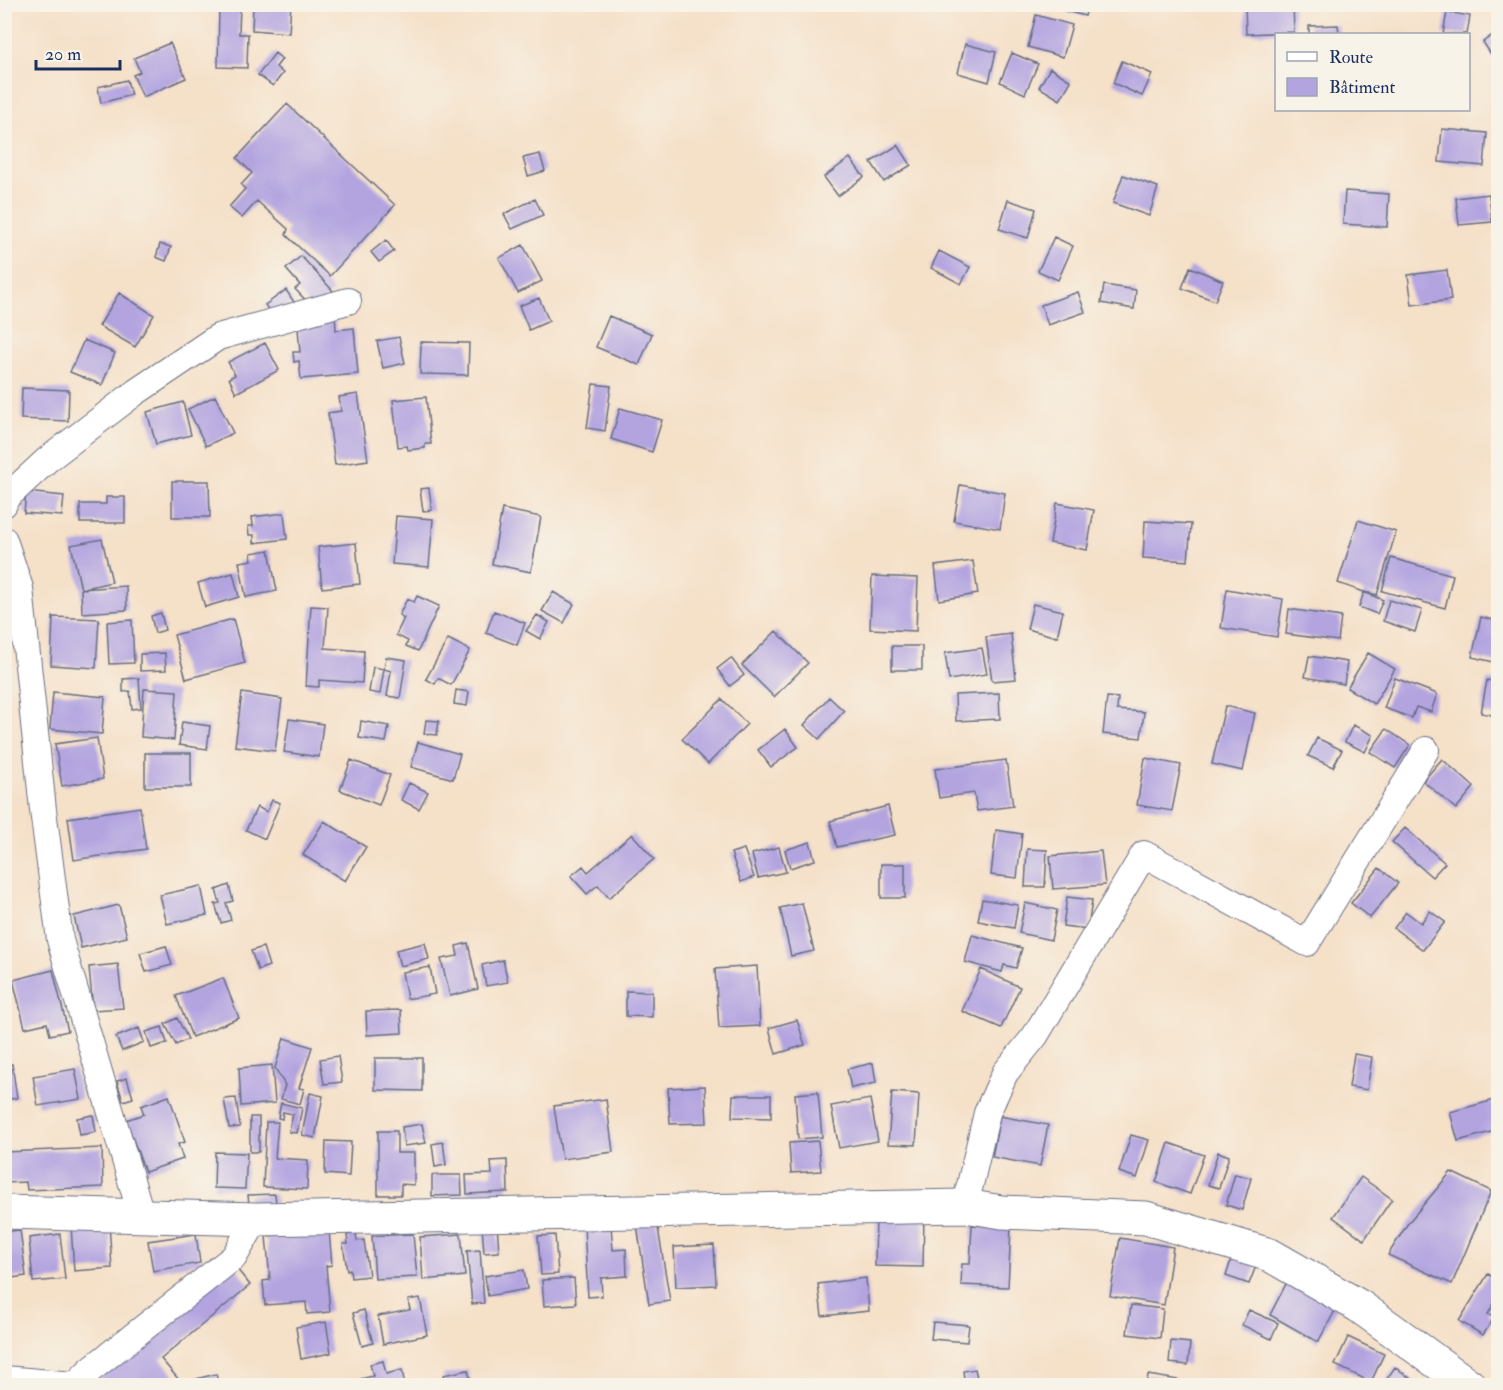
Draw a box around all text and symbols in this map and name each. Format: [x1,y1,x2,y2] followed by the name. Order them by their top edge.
[36,33,120,71] scale bar
[1275,33,1470,111] legend
[45,43,81,66] text: 20 m
[1329,46,1373,69] text: Route
[1329,76,1395,99] text: Bâtiment

